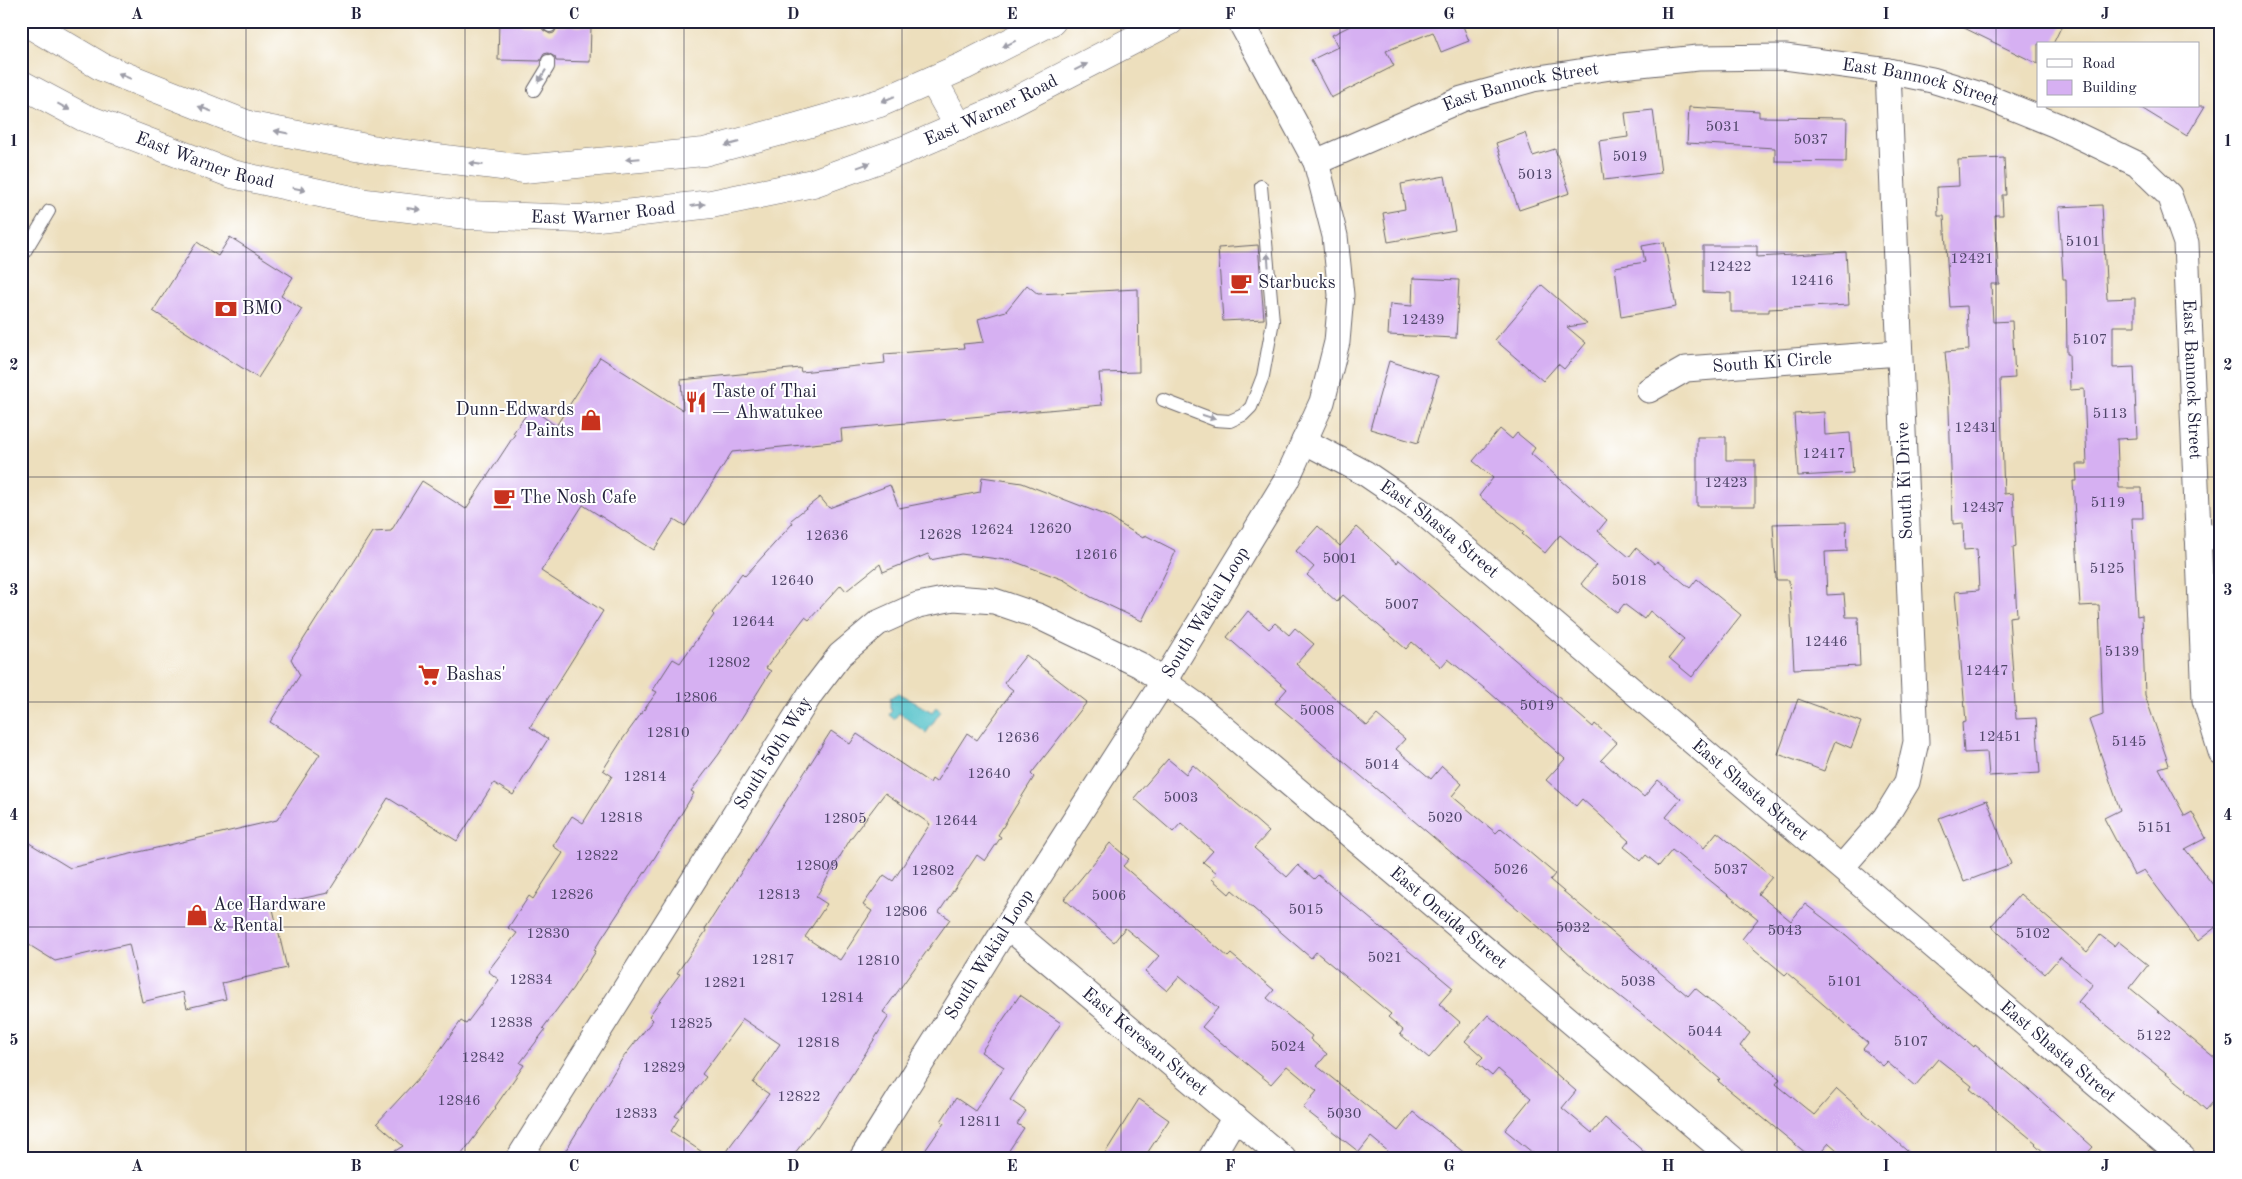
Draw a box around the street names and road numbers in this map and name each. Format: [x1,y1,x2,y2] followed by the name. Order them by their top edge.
[1841,56,2001,110] street label: East Bannock Street
[1440,60,1600,115] street label: East Bannock Street
[922,72,1061,149] street label: East Warner Road
[133,129,276,192] street label: East Warner Road
[530,199,676,228] street label: East Warner Road
[2179,299,2204,460] street label: East Bannock Street
[1712,349,1833,376] street label: South Ki Circle
[1894,422,1916,540] street label: South Ki Drive
[1376,477,1502,582] street label: East Shasta Street
[1159,544,1253,681] street label: South Wakial Loop
[731,693,815,813] street label: South 50th Way
[1688,736,1811,844] street label: East Shasta Street
[1386,864,1510,972] street label: East Oneida Street
[942,886,1037,1023] street label: South Wakial Loop
[1079,984,1211,1099] street label: East Keresan Street
[1996,998,2119,1106] street label: East Shasta Street

